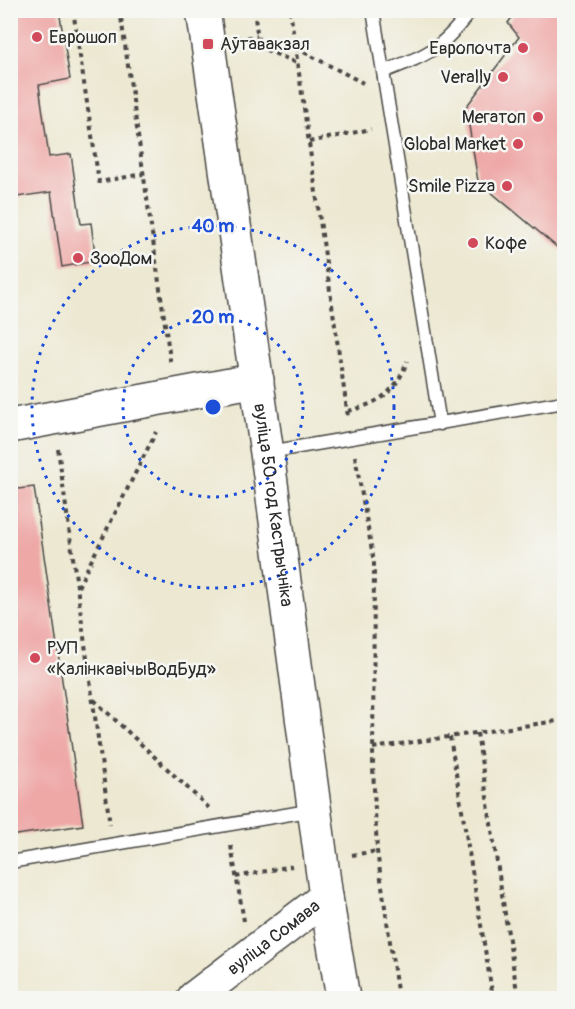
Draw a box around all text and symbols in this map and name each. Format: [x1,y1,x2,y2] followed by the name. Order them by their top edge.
[49,26,117,49] place label: Еврошоп
[30,30,44,44] marker: Еврошоп
[220,33,310,56] place label: Аўтавакзал
[201,37,215,51] marker: Аўтавакзал
[429,37,511,60] place label: Европочта
[516,41,530,55] marker: Европочта
[440,66,491,89] place label: Verally
[496,70,510,84] marker: Verally
[462,106,526,129] place label: Мегатоп
[531,110,545,124] marker: Мегатоп
[404,133,507,156] place label: Globаl Market
[511,137,525,151] marker: Globаl Market
[408,175,495,198] place label: Smile Pizza
[500,179,514,193] marker: Smile Pizza
[192,215,234,238] text: 40 m
[485,232,527,255] place label: Кофе
[466,236,480,250] marker: Кофе
[90,247,152,270] place label: ЗооДом
[71,251,85,265] marker: ЗооДом
[192,306,234,329] text: 20 m
[203,397,223,417] centre of rings
[248,402,298,608] street label: вуліца 50 год Кастрычніка
[47,637,216,681] place label: РУП «КалінкавічыВодБуд»
[28,651,42,665] marker: РУП «КалінкавічыВодБуд»
[223,895,325,981] street label: вуліца Сомава

